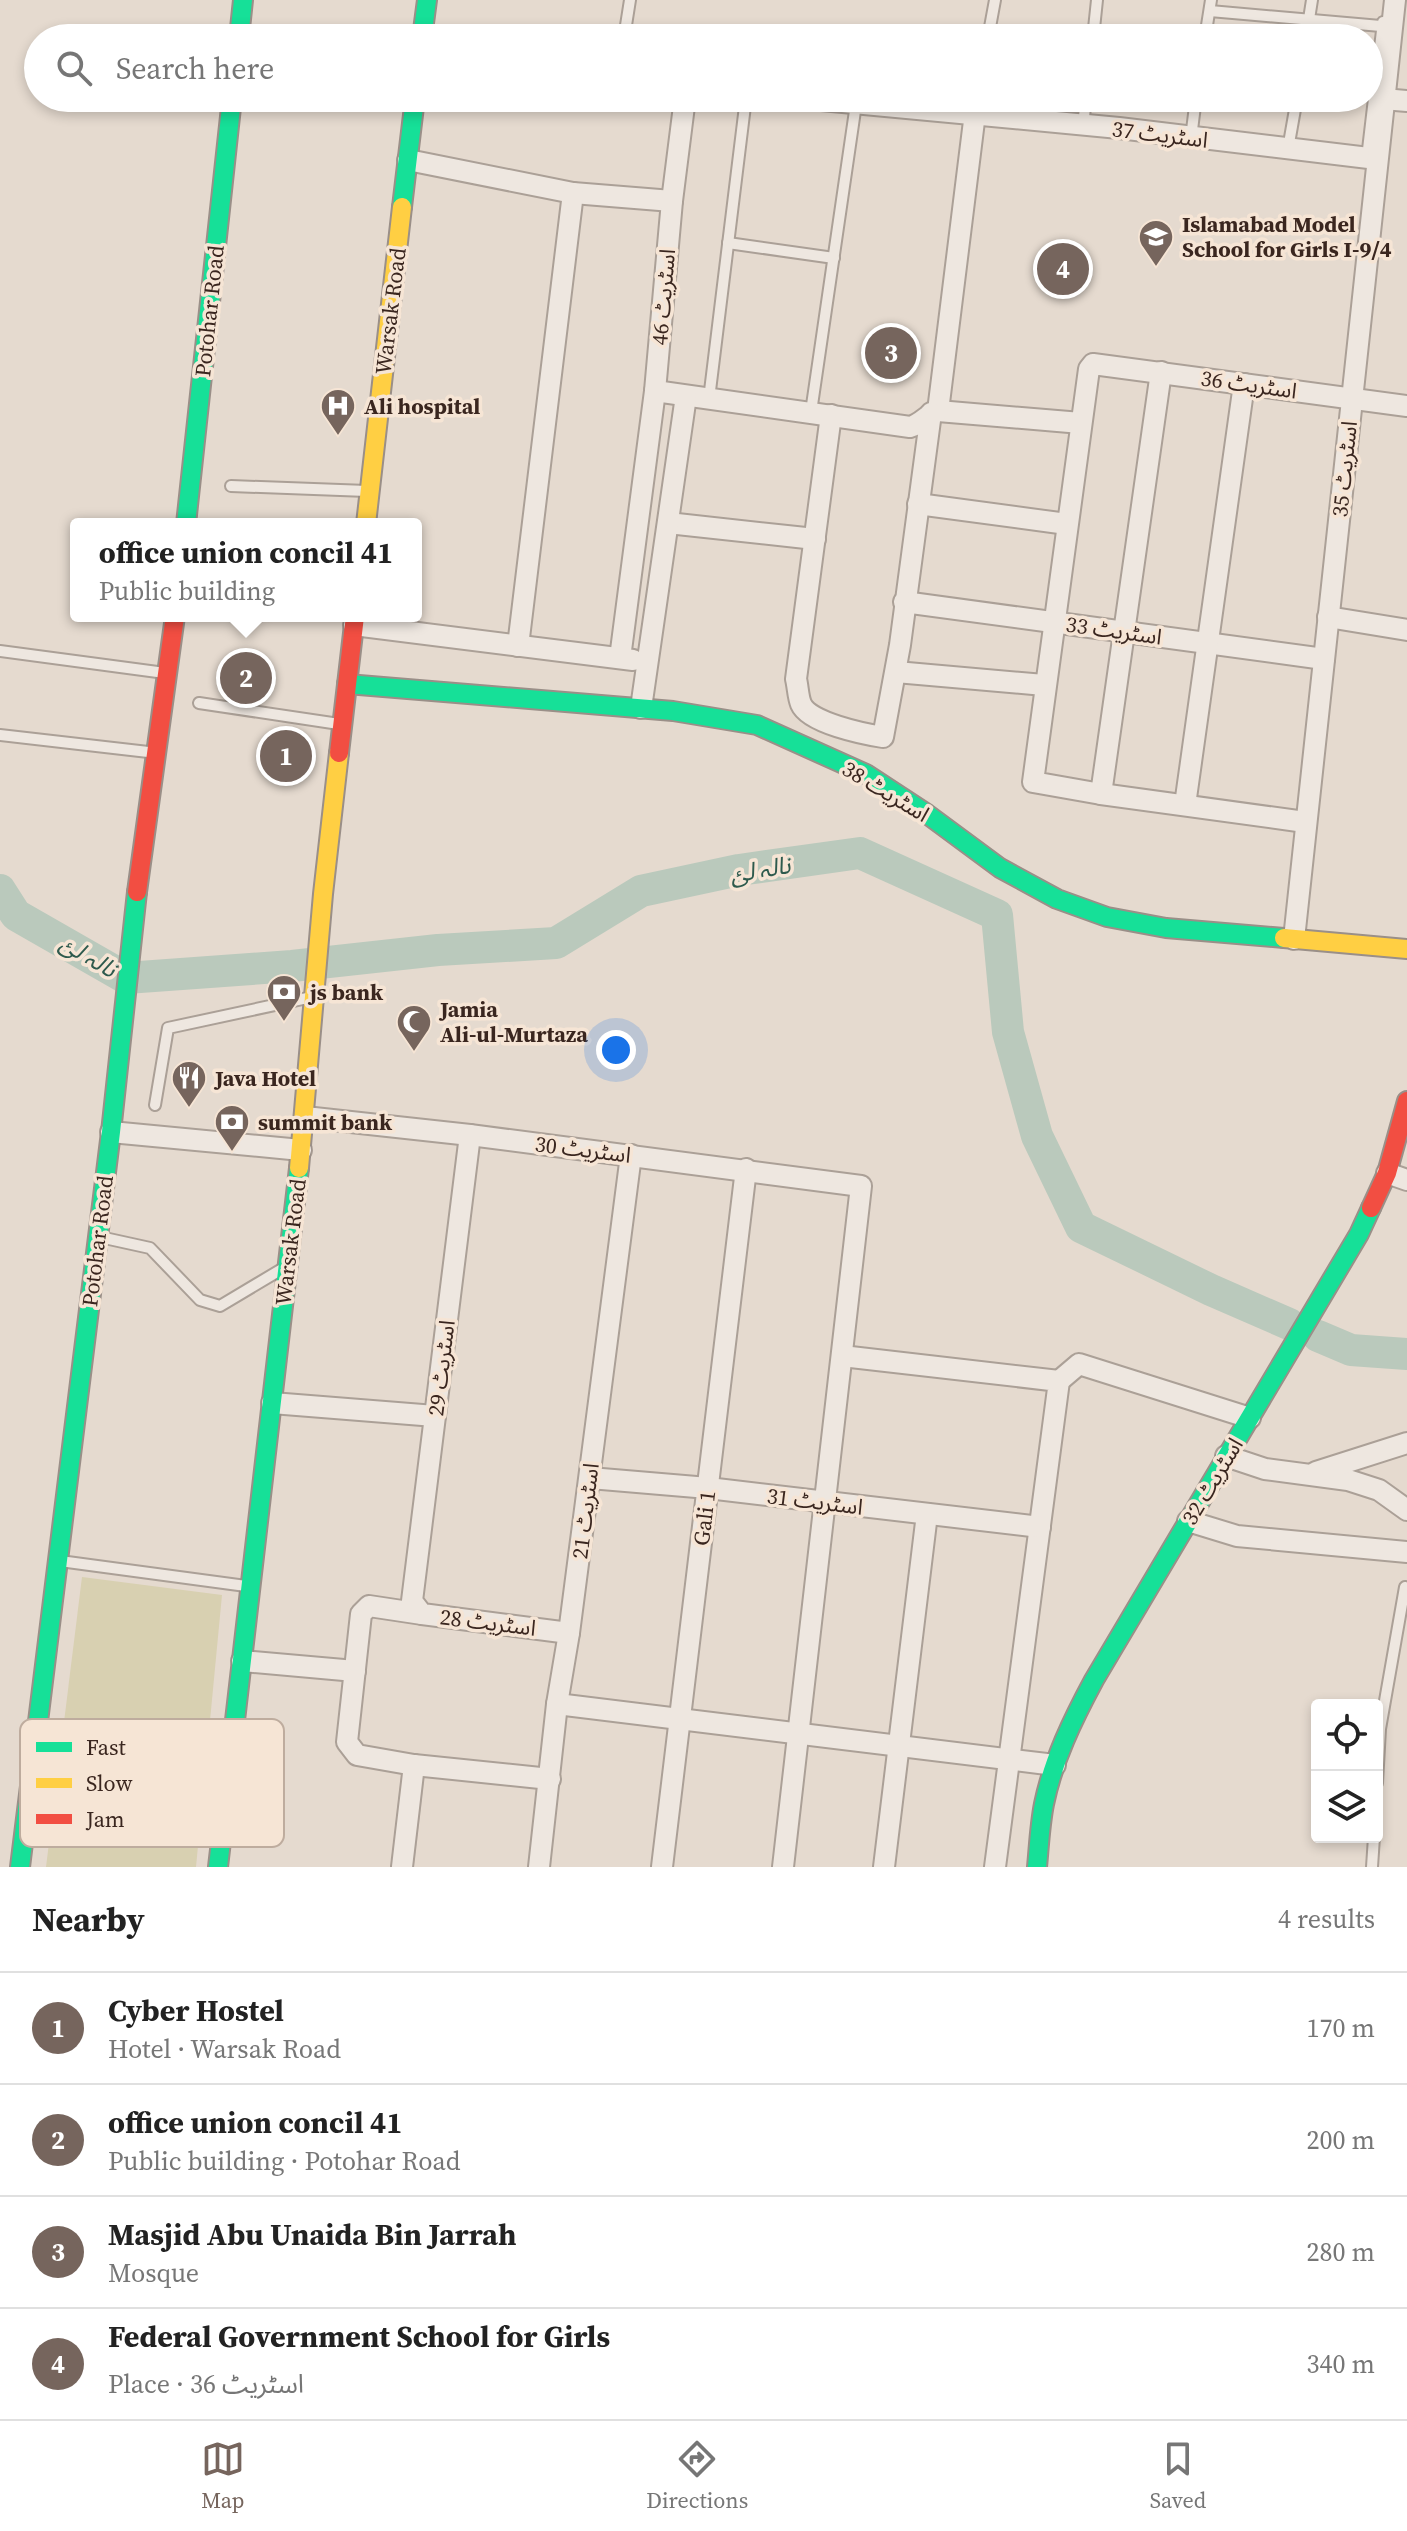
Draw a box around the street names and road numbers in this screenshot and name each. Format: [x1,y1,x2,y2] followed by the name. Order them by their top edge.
[1110,113,1210,155] street label: اسٹریٹ 37
[187,243,231,378] street label: Potohar Road
[367,245,413,376] street label: Warsak Road
[644,248,682,346] street label: اسٹریٹ 46
[1199,362,1299,406] street label: اسٹریٹ 36
[1324,419,1364,519] street label: اسٹریٹ 35
[1064,608,1164,652] street label: اسٹریٹ 33
[837,753,935,829] street label: اسٹریٹ 38
[533,1128,633,1170] street label: اسٹریٹ 30
[74,1173,120,1308] street label: Potohar Road
[267,1176,313,1307] street label: Warsak Road
[420,1318,462,1418] street label: اسٹریٹ 29
[1174,1432,1250,1530] street label: اسٹریٹ 32
[564,1461,606,1561] street label: اسٹریٹ 21
[765,1480,865,1522] street label: اسٹریٹ 31
[686,1489,722,1547] street label: Gali 1
[438,1601,538,1643] street label: اسٹریٹ 28

